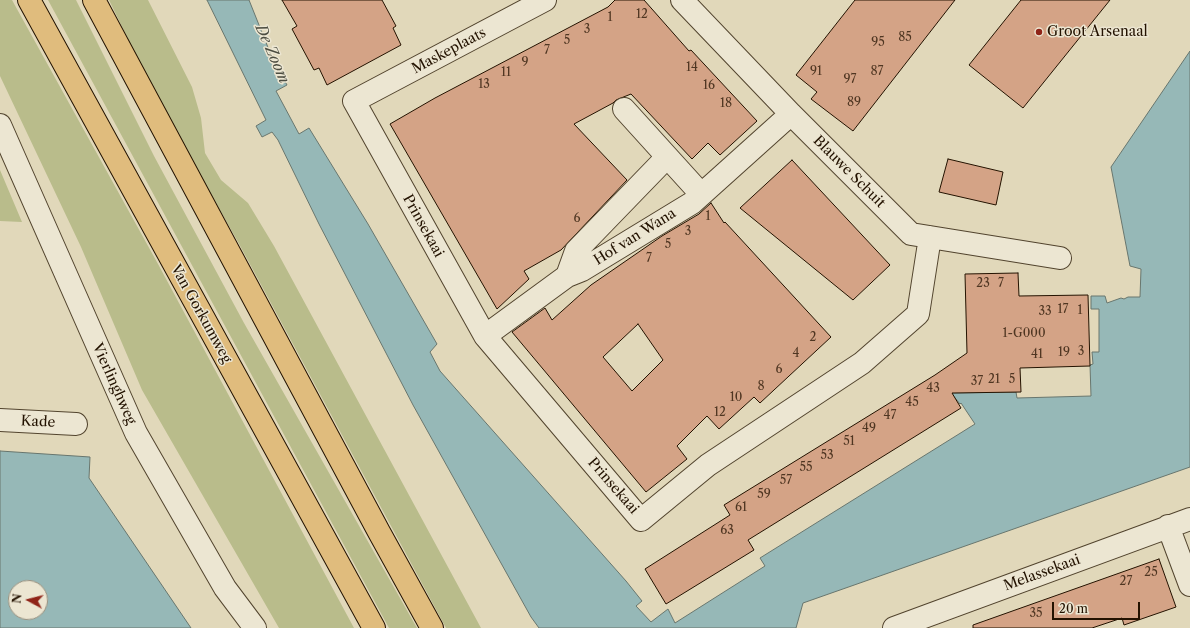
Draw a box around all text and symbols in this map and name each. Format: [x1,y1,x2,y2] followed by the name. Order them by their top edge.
[636,8,648,22] house number: 12
[607,11,613,25] house number: 1
[251,22,293,86] water label: De Zoom
[584,23,590,37] house number: 3
[409,24,489,78] street label: Maskeplaats
[1047,24,1148,40] place label: Groot Arsenaal
[1034,27,1044,37] marker: Groot Arsenaal
[898,31,912,45] house number: 85
[564,34,570,48] house number: 5
[871,36,885,50] house number: 95
[544,44,550,58] house number: 7
[521,56,529,70] house number: 9
[686,61,698,75] house number: 14
[810,65,822,79] house number: 91
[870,65,884,79] house number: 87
[501,66,511,80] house number: 11
[844,73,856,87] house number: 97
[478,78,490,92] house number: 13
[703,79,715,93] house number: 16
[847,96,861,110] house number: 89
[720,97,732,111] house number: 18
[810,133,888,211] street label: Blauwe Schuit
[399,192,447,260] street label: Prinsekaai
[591,205,679,269] street label: Hof van Wana
[705,210,711,224] house number: 1
[573,212,581,226] house number: 6
[685,225,691,239] house number: 3
[665,238,671,252] house number: 5
[646,252,652,266] house number: 7
[167,262,235,366] street label: Van Gorkumweg
[976,277,990,291] house number: 23
[998,277,1004,291] house number: 7
[1058,303,1068,317] house number: 17
[1077,304,1083,318] house number: 1
[1038,305,1052,319] house number: 33
[1002,327,1046,341] house number: 1-G000
[810,331,816,345] house number: 2
[89,341,139,427] street label: Vierlinghweg
[1078,345,1084,359] house number: 3
[1058,346,1070,360] house number: 19
[793,347,799,361] house number: 4
[1031,348,1043,362] house number: 41
[775,363,783,377] house number: 6
[988,373,1000,387] house number: 21
[1009,373,1015,387] house number: 5
[971,375,983,389] house number: 37
[757,380,765,394] house number: 8
[926,382,940,396] house number: 43
[730,391,742,405] house number: 10
[905,396,919,410] house number: 45
[714,406,726,420] house number: 12
[884,409,896,423] house number: 47
[20,413,56,431] street label: Kade
[862,422,876,436] house number: 49
[843,435,855,449] house number: 51
[820,449,834,463] house number: 53
[584,454,642,518] street label: Prinsekaai
[799,461,813,475] house number: 55
[780,474,792,488] house number: 57
[757,488,771,502] house number: 59
[735,501,747,515] house number: 61
[720,524,734,538] house number: 63
[1002,551,1082,595] street label: Melassekaai
[1144,566,1158,580] house number: 25
[1120,575,1132,589] house number: 27
[8,580,48,620] north arrow
[10,593,25,604] text: N
[1054,594,1142,620] scale bar
[1059,601,1088,616] text: 20 m
[1029,607,1043,621] house number: 35

